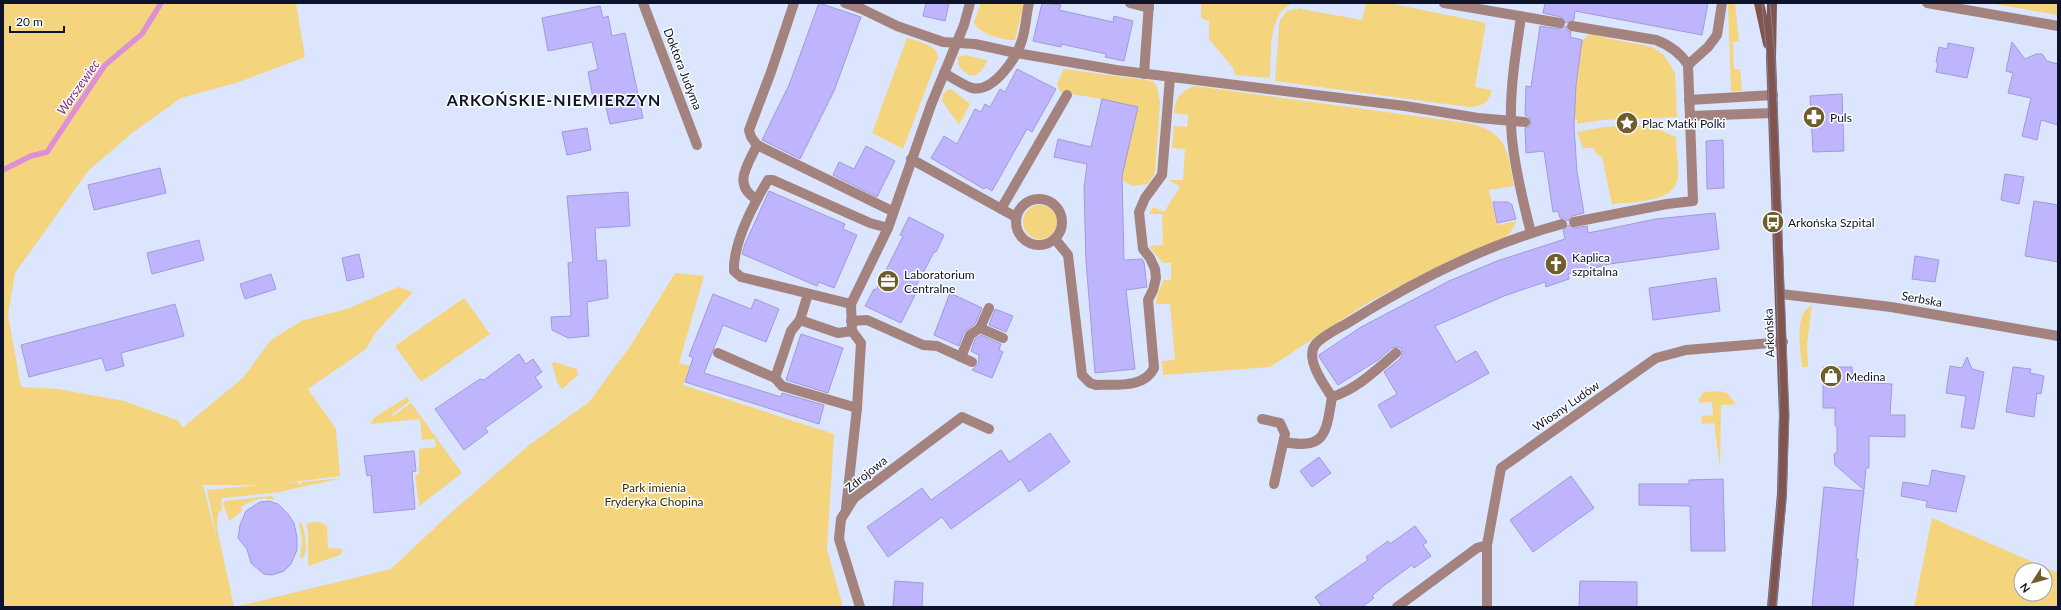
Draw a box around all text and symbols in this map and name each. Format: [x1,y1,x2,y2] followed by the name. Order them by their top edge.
[10,8,64,34] scale bar
[16,14,43,29] text: 20 m
[661,26,705,112] street label: Doktora Judyma
[53,56,103,118] water label: Warszewiec
[446,90,661,109] district label: ARKOŃSKIE-NIEMIERZYN
[1801,104,1827,130] pharmacy icon: Puls
[1614,110,1640,136] place icon: Plac Matki Polki
[1830,110,1852,125] place label: Puls
[1642,116,1726,131] place label: Plac Matki Polki
[1760,209,1786,235] bus stop icon: Arkońska Szpital
[1788,215,1875,230] place label: Arkońska Szpital
[1572,250,1618,279] place label: Kaplica szpitalna
[1543,251,1569,277] church icon: Kaplica szpitalna
[904,267,975,296] place label: Laboratorium Centralne
[875,268,901,294] office icon: Laboratorium Centralne
[1900,288,1944,310] street label: Serbska
[1761,308,1777,358] street label: Arkońska
[1818,363,1844,389] shop icon: Medina
[1846,369,1886,384] place label: Medina
[1530,377,1603,435] street label: Wiosny Ludów
[842,453,890,495] street label: Zdrojowa
[604,480,704,509] park label: Park imienia Fryderyka Chopina
[2013,562,2053,602] north arrow
[2017,581,2032,595] text: N

